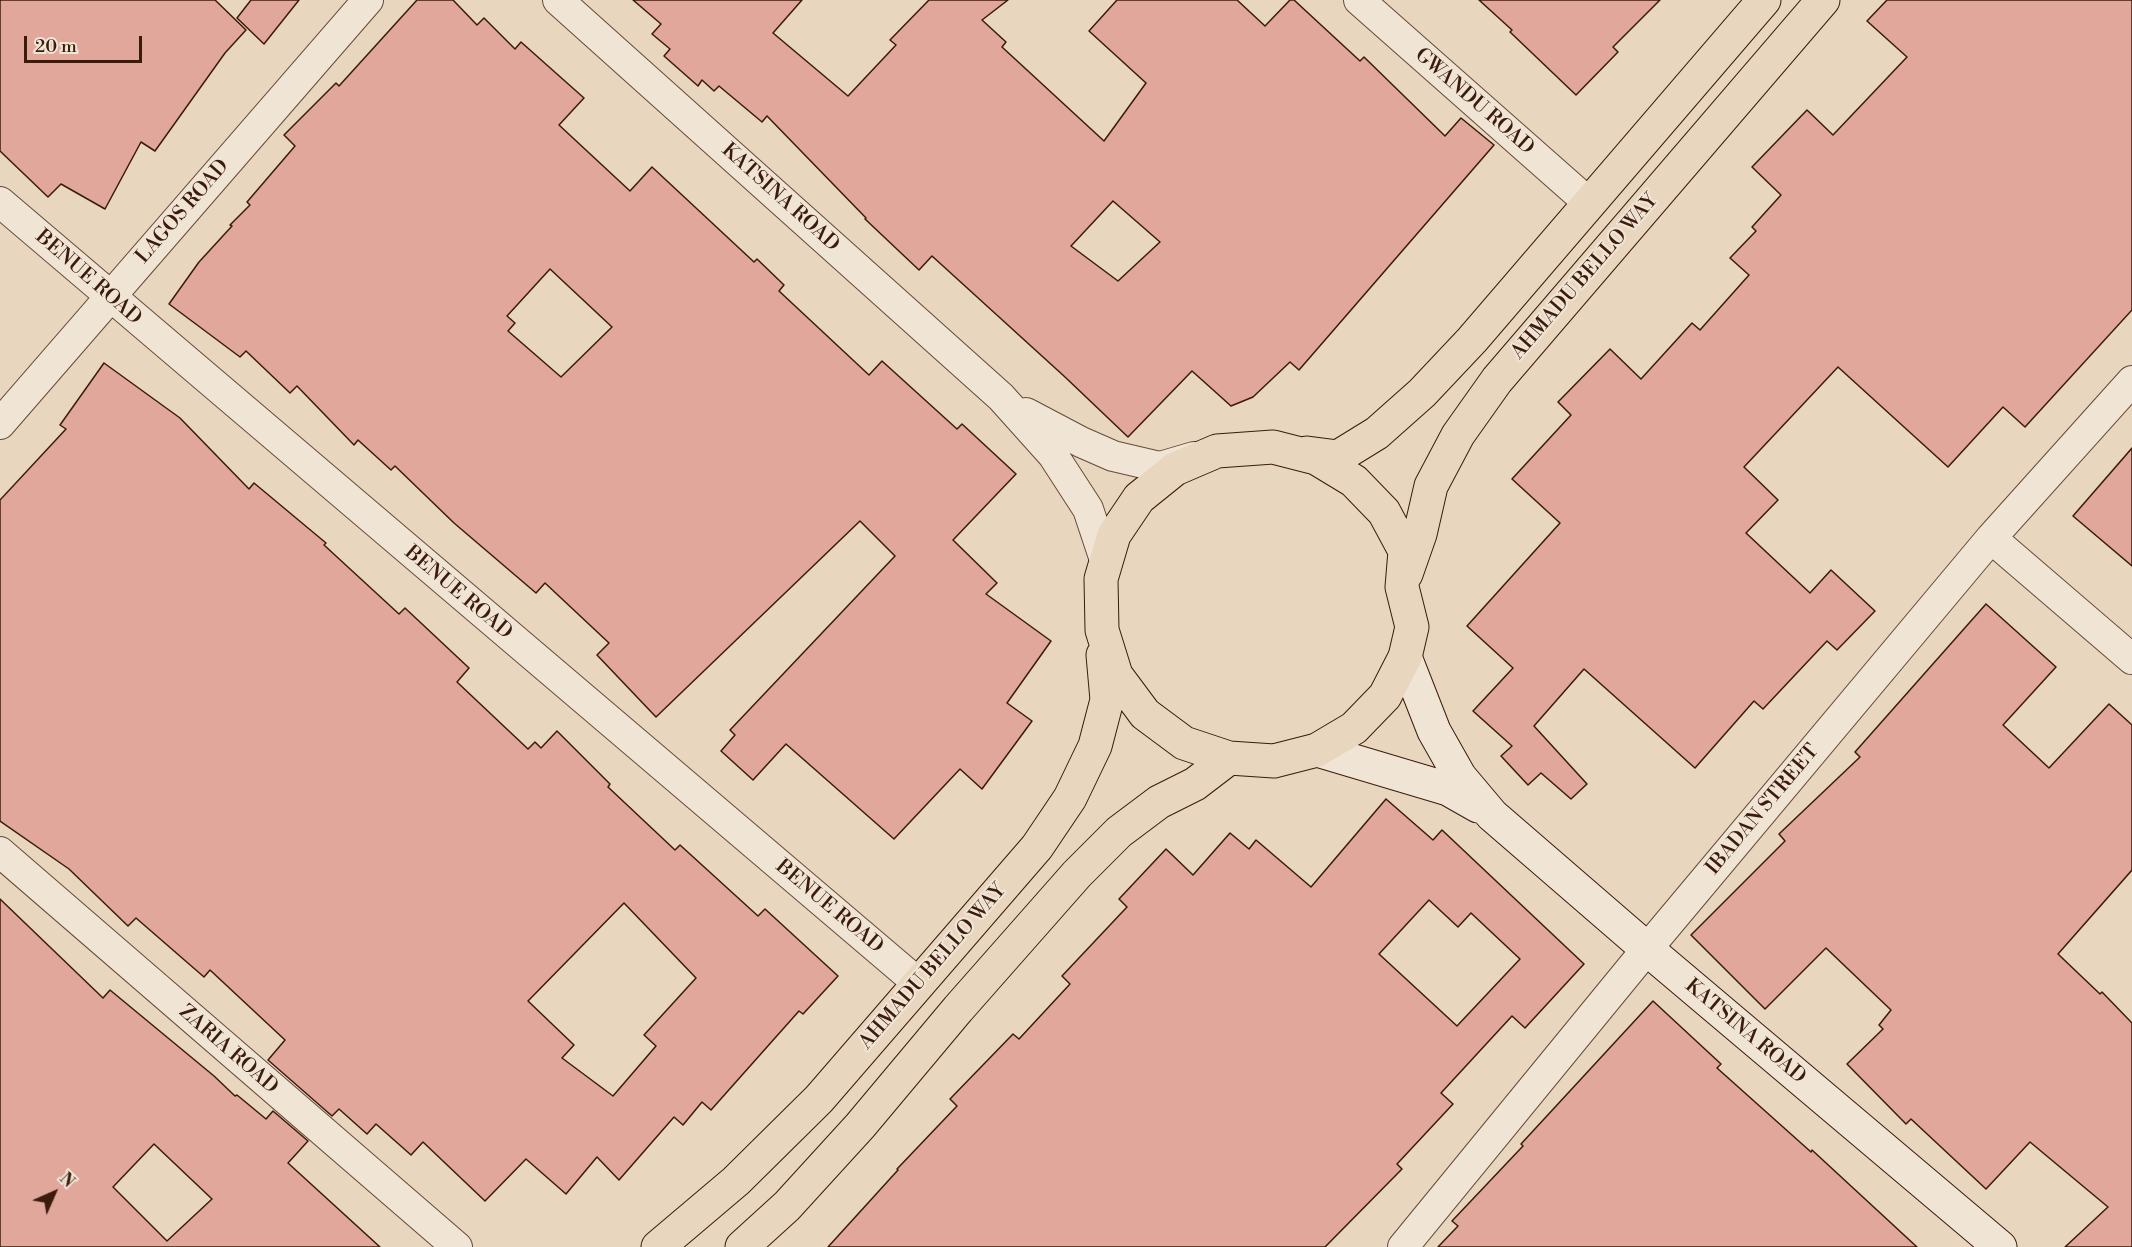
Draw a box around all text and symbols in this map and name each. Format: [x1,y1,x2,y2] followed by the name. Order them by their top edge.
[27,24,146,62] scale bar
[35,35,77,58] text: 20 m
[1409,44,1539,160] street label: GWANDU ROAD
[716,139,844,257] street label: KATSINA ROAD
[131,155,235,269] street label: LAGOS ROAD
[1507,189,1663,365] street label: AHMADU BELLO WAY
[30,225,146,331] street label: BENUE ROAD
[399,541,517,645] street label: BENUE ROAD
[1702,740,1824,880] street label: IBADAN STREET
[770,855,888,959] street label: BENUE ROAD
[855,879,1011,1055] street label: AHMADU BELLO WAY
[1680,975,1810,1089] street label: KATSINA ROAD
[174,1000,282,1100] street label: ZARIA ROAD
[24,1163,84,1223] north arrow
[55,1169,78,1192] text: N

